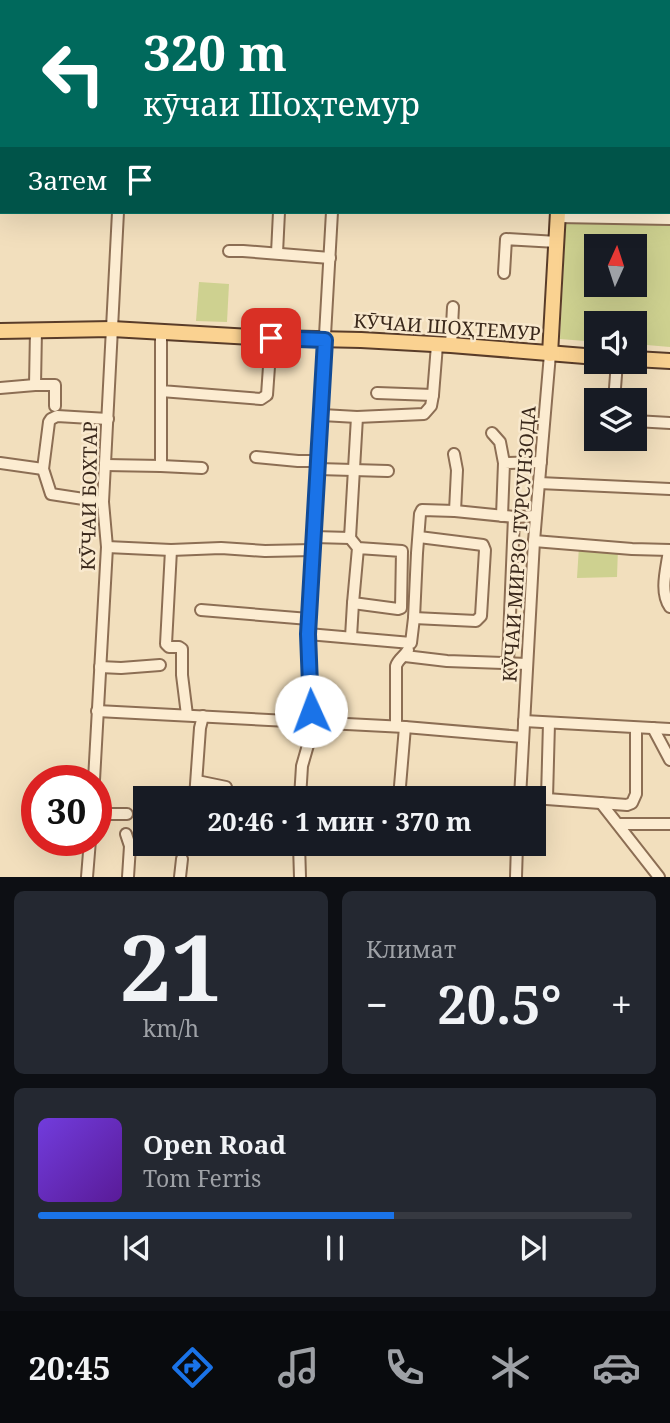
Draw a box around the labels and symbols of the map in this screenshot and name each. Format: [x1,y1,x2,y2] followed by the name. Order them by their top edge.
[584,234,648,298] north arrow
[353,307,541,347] street label: КӮЧАИ ШОҲТЕМУР
[241,308,301,368] pin
[496,404,542,683] street label: КӮЧАИ МИРЗО ТУРСУНЗОДА
[75,421,103,571] street label: КӮЧАИ БОХТАР
[274,674,348,748] position arrow
[21,765,112,856] speed limit sign: 30

